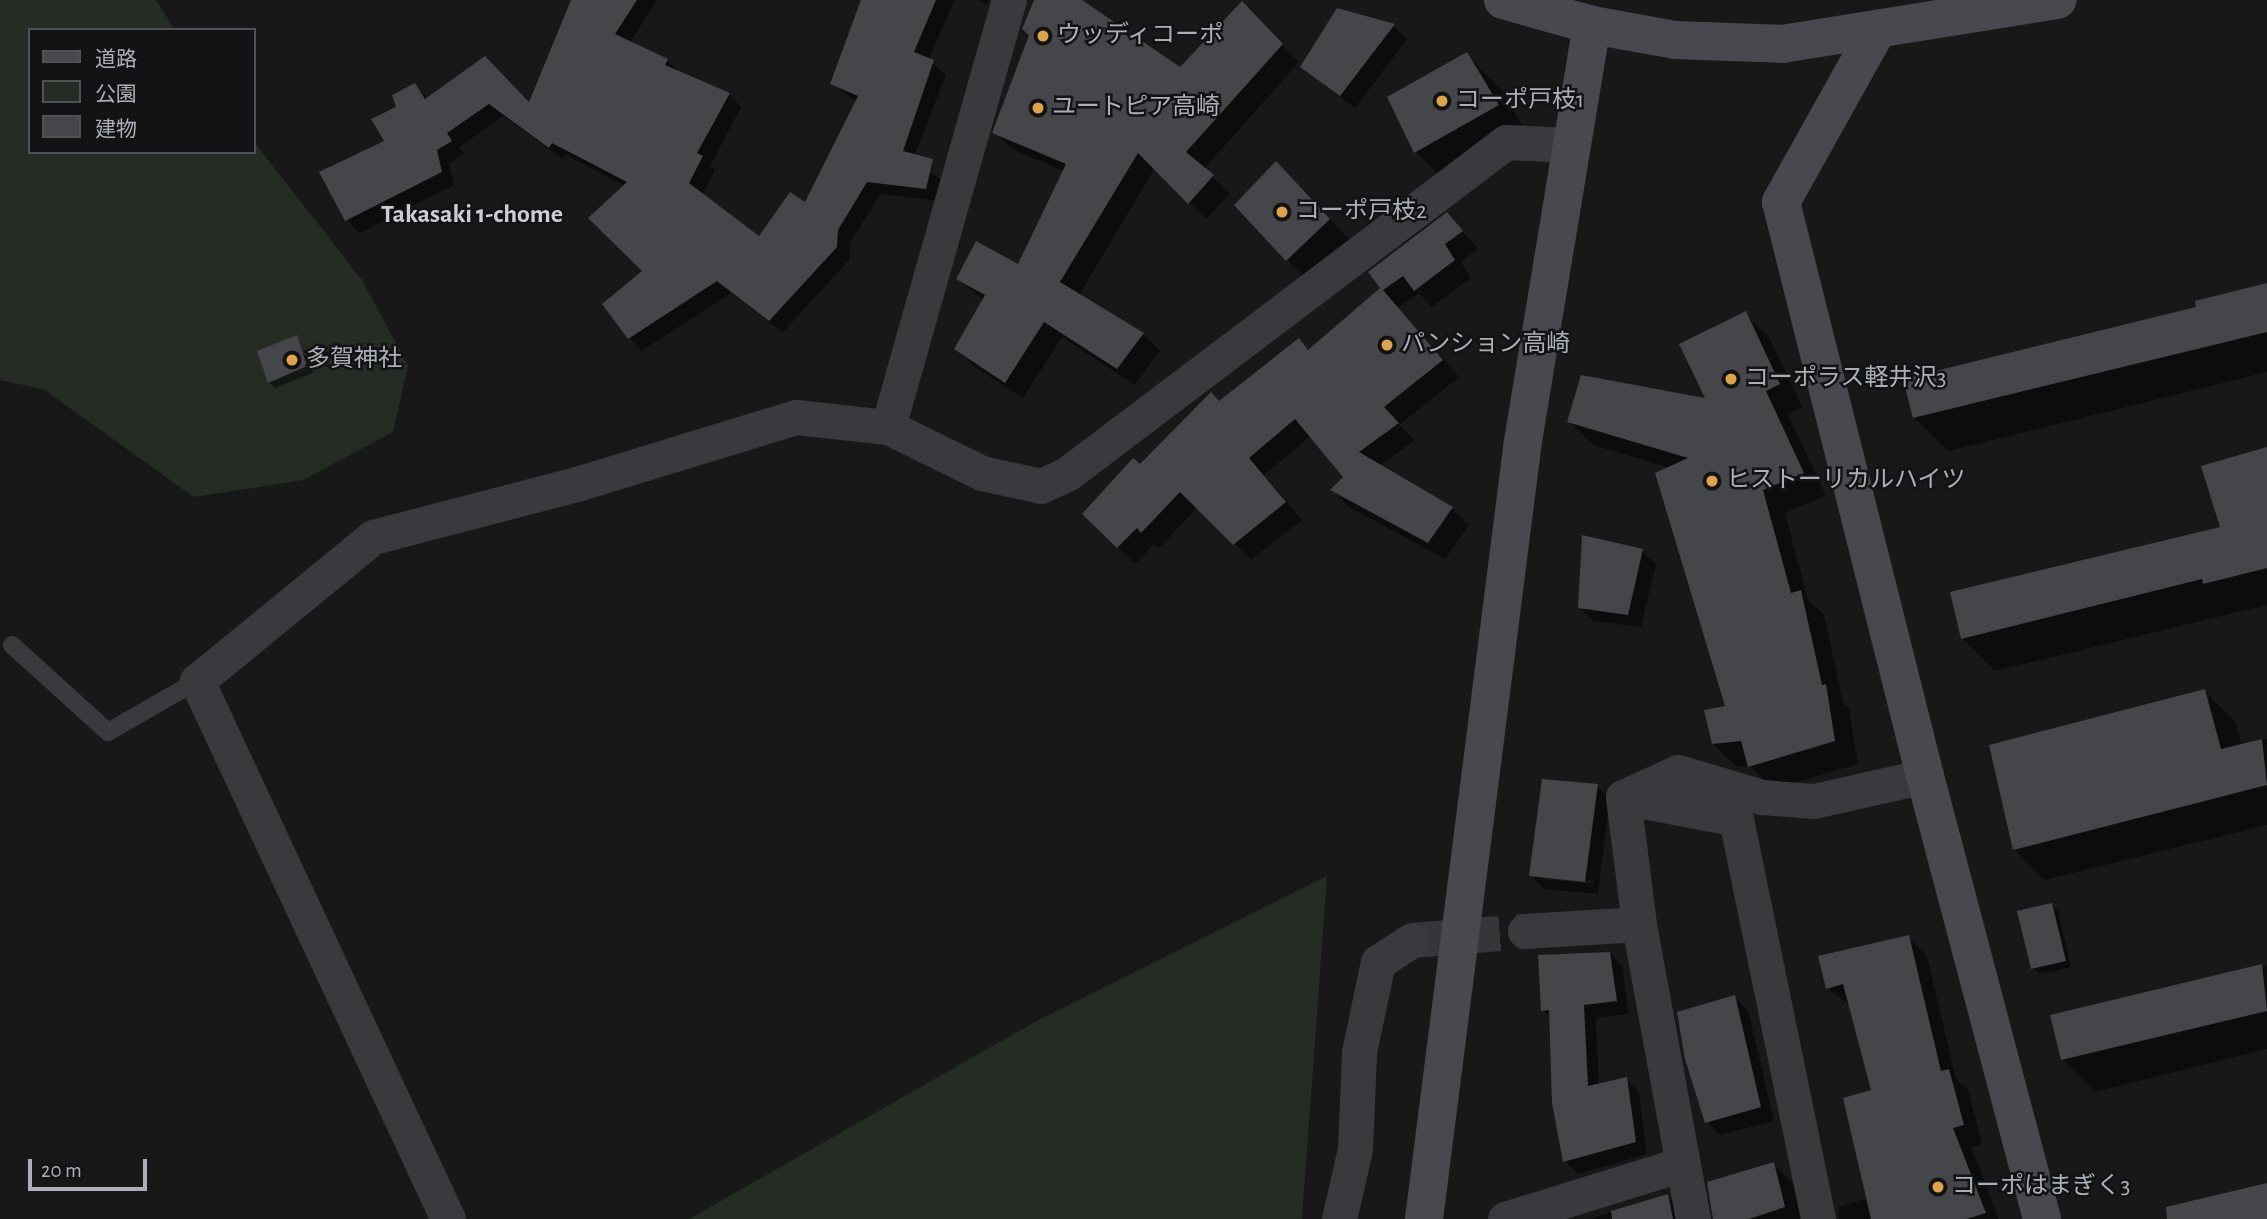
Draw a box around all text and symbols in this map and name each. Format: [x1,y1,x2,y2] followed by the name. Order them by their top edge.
[1057,22,1225,50] place label: ウッディコーポ
[28,28,256,154] legend
[1035,28,1051,44] marker: ウッディコーポ
[95,49,137,70] text: 道路
[95,84,137,105] text: 公園
[1456,87,1584,115] place label: コーポ戸枝1
[1434,93,1450,109] marker: コーポ戸枝1
[1052,94,1220,122] place label: ユートピア高崎
[1030,100,1046,116] marker: ユートピア高崎
[95,119,137,140] text: 建物
[1296,198,1427,226] place label: コーポ戸枝2
[381,199,563,231] district label: Takasaki 1-chome
[1274,204,1290,220] marker: コーポ戸枝2
[1401,331,1569,359] place label: パンション高崎
[1379,337,1395,353] marker: パンション高崎
[306,346,402,374] place label: 多賀神社
[284,352,300,368] marker: 多賀神社
[1745,365,1947,393] place label: コーポラス軽井沢3
[1723,371,1739,387] marker: コーポラス軽井沢3
[1726,467,1966,495] place label: ヒストーリカルハイツ
[1704,473,1720,489] marker: ヒストーリカルハイツ
[32,1146,150,1190] scale bar
[41,1160,82,1181] text: 20 m
[1952,1173,2130,1201] place label: コーポはまぎく3
[1930,1179,1946,1195] marker: コーポはまぎく3

